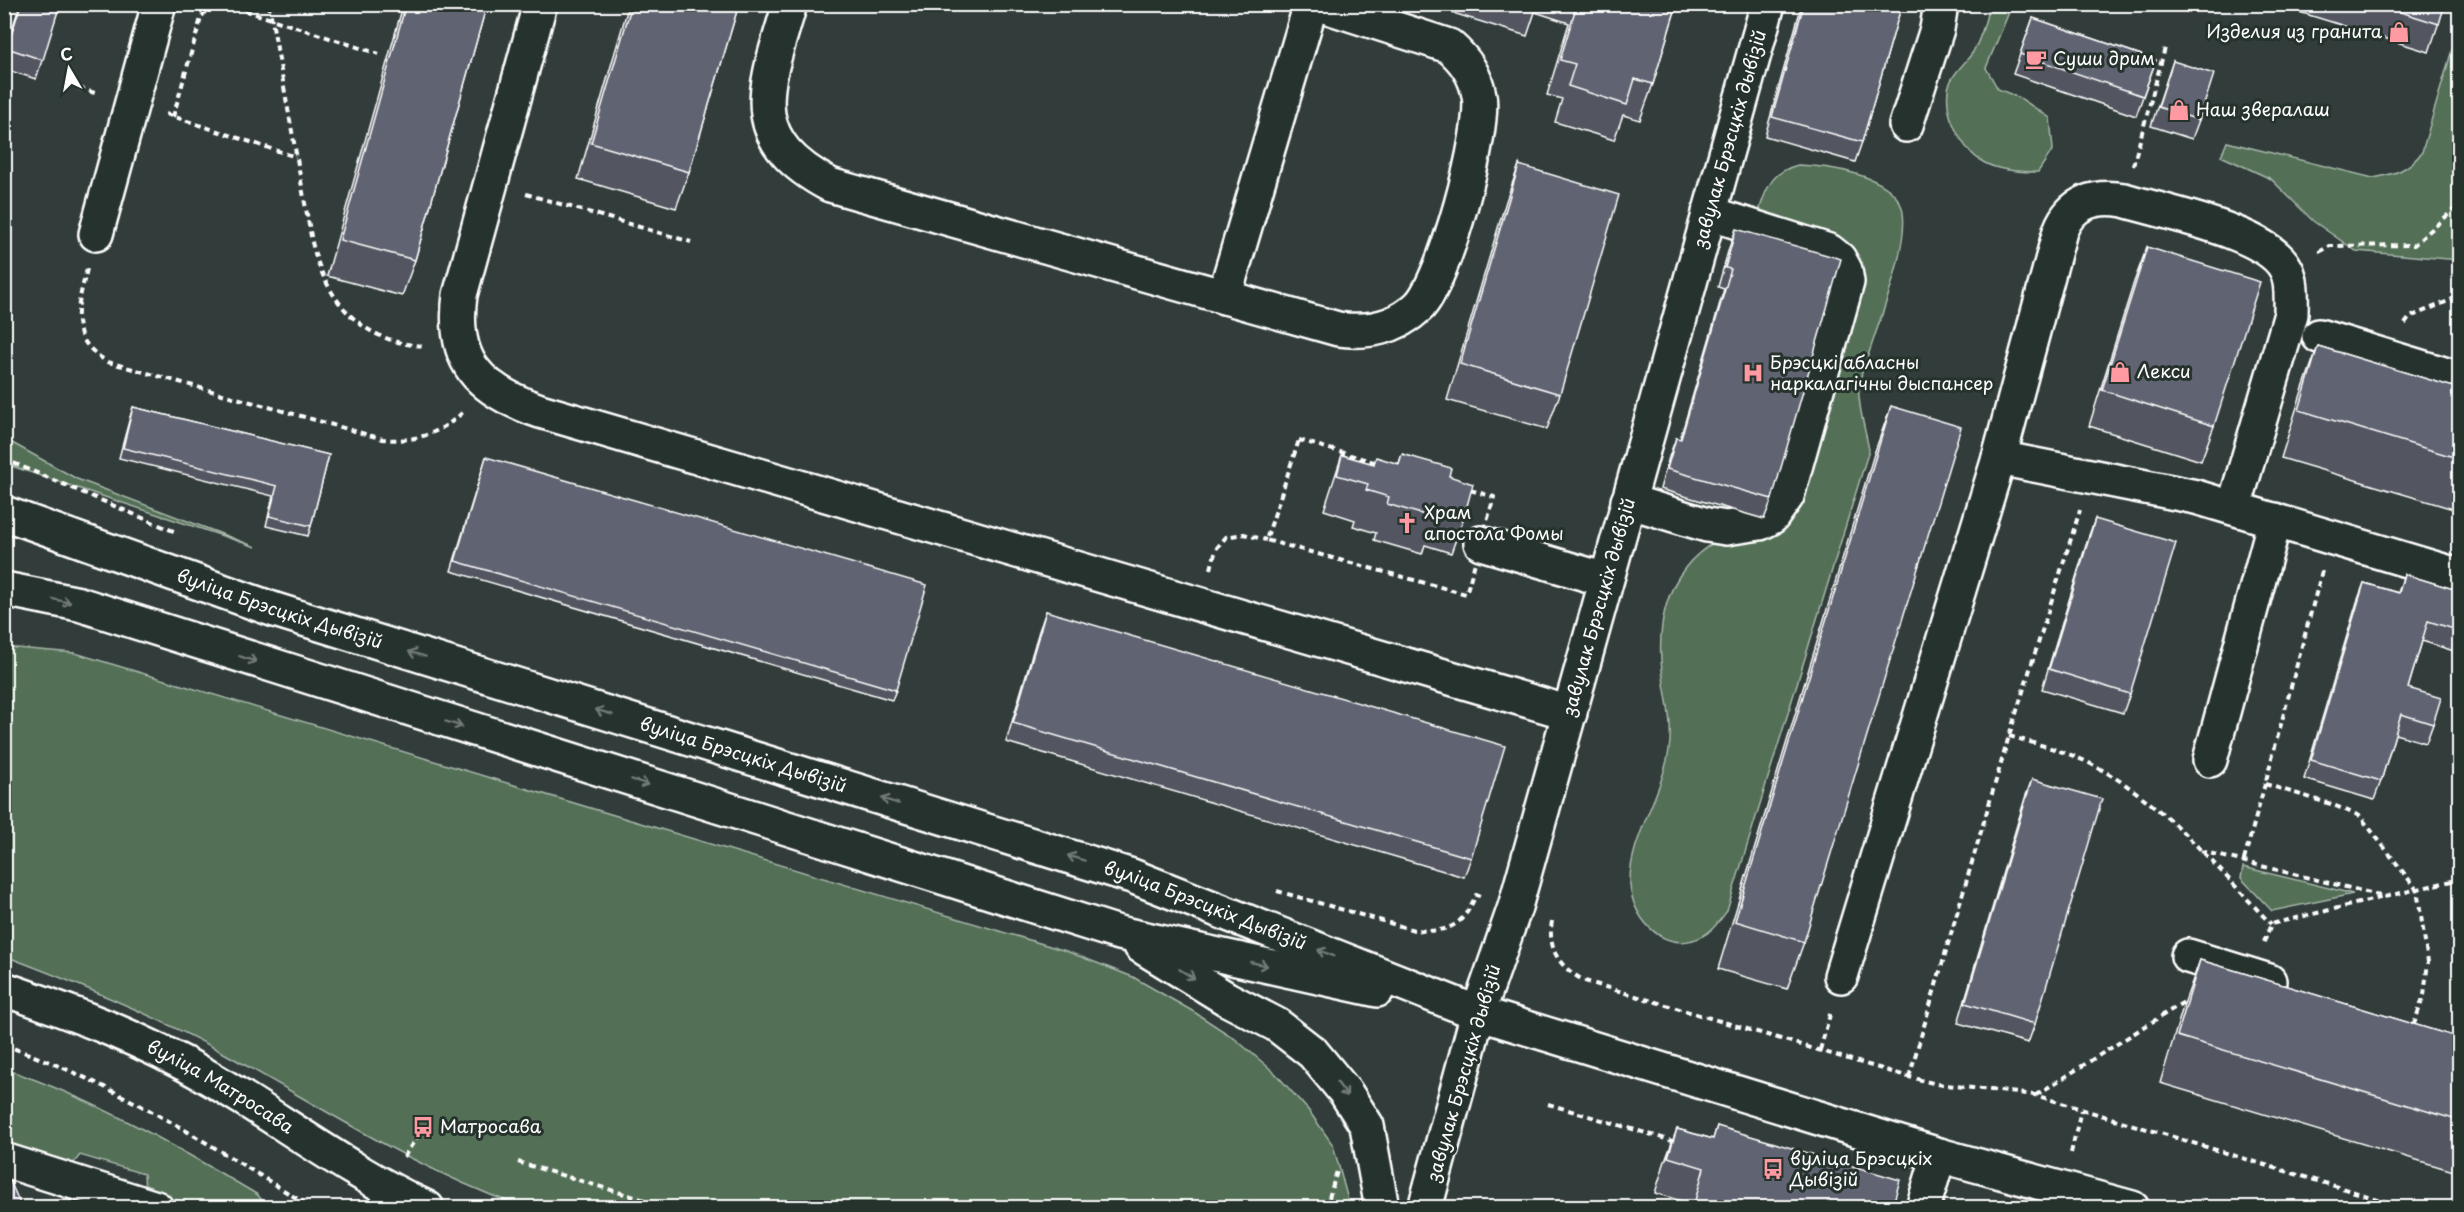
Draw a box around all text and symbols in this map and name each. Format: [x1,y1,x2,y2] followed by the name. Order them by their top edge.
[2206,17,2383,44] place label: Изделия из гранита
[2387,20,2411,44] shop icon: Изделия из гранита
[1685,26,1772,252] street label: завулак Брэсцкіх дывізій
[39,39,99,99] north arrow
[58,40,74,66] text: С
[2053,44,2155,71] place label: Суши дрим
[2024,47,2048,71] cafe icon: Суши дрим
[2196,95,2330,122] place label: Наш звералаш
[2167,98,2191,122] shop icon: Наш звералаш
[1770,348,1993,396] place label: Брэсцкі абласны наркалагічны дыспансер
[2137,357,2191,384] place label: Лекси
[2108,360,2132,384] shop icon: Лекси
[1741,361,1765,385] hospital icon: Брэсцкі абласны наркалагічны дыспансер
[1554,494,1641,719] street label: завулак Брэсцкіх дывізій
[1424,498,1564,546] place label: Храм апостола Фомы
[1395,511,1419,535] church icon: Храм апостола Фомы
[173,561,386,655] street label: вуліца Брэсцкіх Дывізій
[51,596,71,607] one-way arrow
[408,648,427,659] one-way arrow
[238,654,257,665] one-way arrow
[594,706,613,717] one-way arrow
[637,709,850,799] street label: вуліца Брэсцкіх Дывізій
[444,719,463,730] one-way arrow
[630,777,649,788] one-way arrow
[881,795,900,806] one-way arrow
[1067,852,1086,863] one-way arrow
[1101,853,1311,956] street label: вуліца Брэсцкіх Дывізій
[1317,946,1336,957] one-way arrow
[1249,958,1268,970] one-way arrow
[1418,961,1507,1185] street label: завулак Брэсцкіх дывізій
[1178,969,1195,981] one-way arrow
[143,1032,300,1140] street label: вуліца Матросава
[1336,1080,1348,1096] one-way arrow
[440,1112,542,1139] place label: Матросава
[411,1115,435,1139] bus stop icon: Матросава
[1789,1144,1932,1192] place label: вуліца Брэсцкіх Дывізій
[1761,1157,1785,1181] bus stop icon: вуліца Брэсцкіх Дывізій

